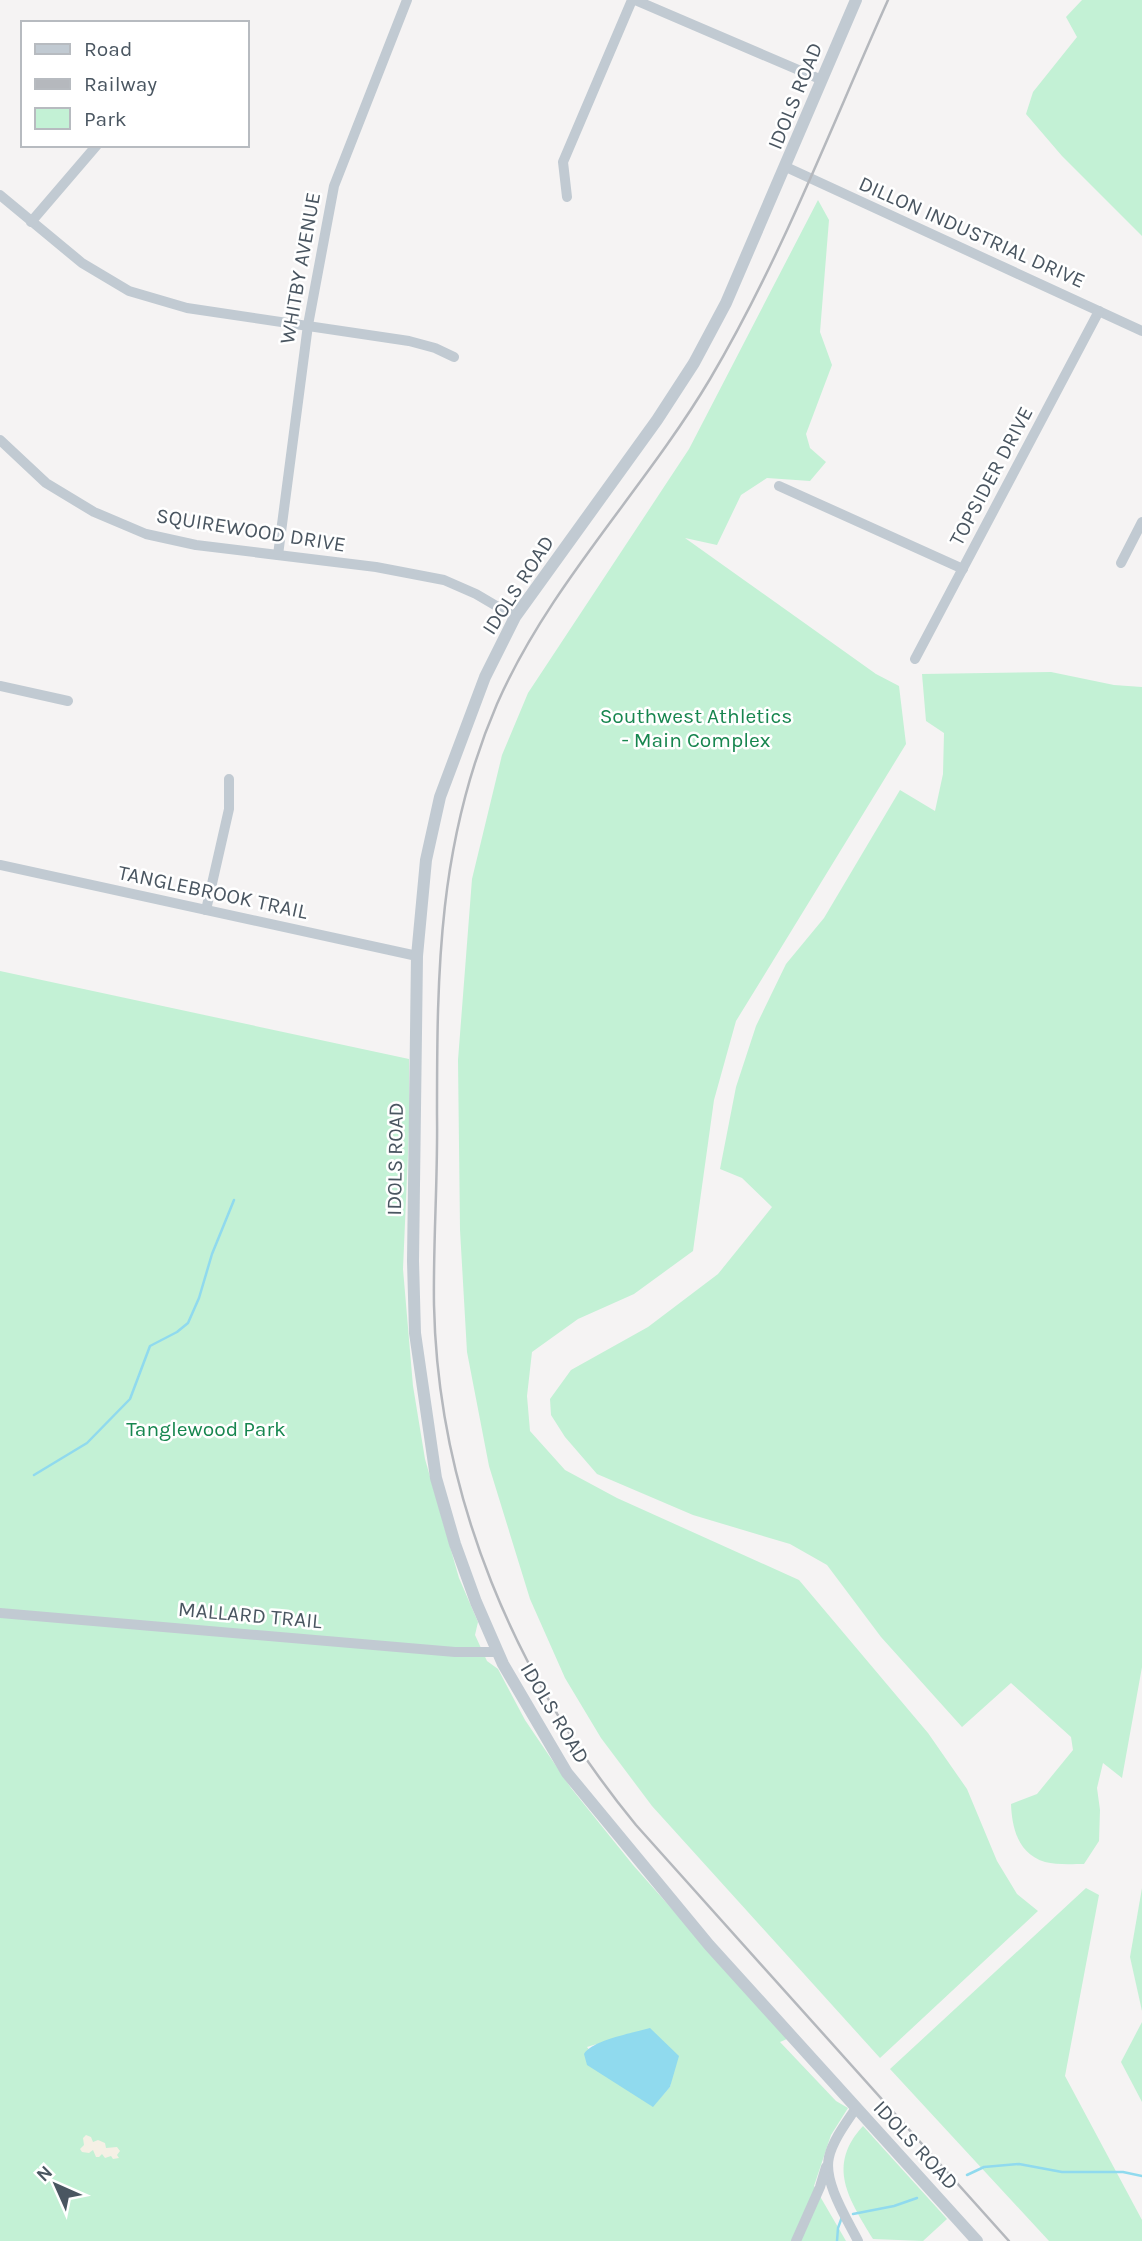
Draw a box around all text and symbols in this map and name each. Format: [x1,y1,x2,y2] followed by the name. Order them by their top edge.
[21,21,248,147] legend
[84,37,132,61] text: Road
[763,39,827,153] street label: IDOLS ROAD
[84,72,157,96] text: Railway
[84,107,127,131] text: Park
[855,171,1089,293] street label: DILLON INDUSTRIAL DRIVE
[275,190,325,346] street label: WHITBY AVENUE
[944,402,1038,550] street label: TOPSIDER DRIVE
[155,503,347,557] street label: SQUIREWOOD DRIVE
[477,531,559,639] street label: IDOLS ROAD
[600,704,792,752] park label: Southwest Athletics - Main Complex
[116,860,310,924] street label: TANGLEBROOK TRAIL
[382,1102,408,1216] street label: IDOLS ROAD
[126,1417,286,1441] park label: Tanglewood Park
[177,1597,323,1633] street label: MALLARD TRAIL
[516,1658,594,1768] street label: IDOLS ROAD
[869,2095,963,2195] street label: IDOLS ROAD
[21,2150,91,2220] north arrow
[32,2161,57,2186] text: N

